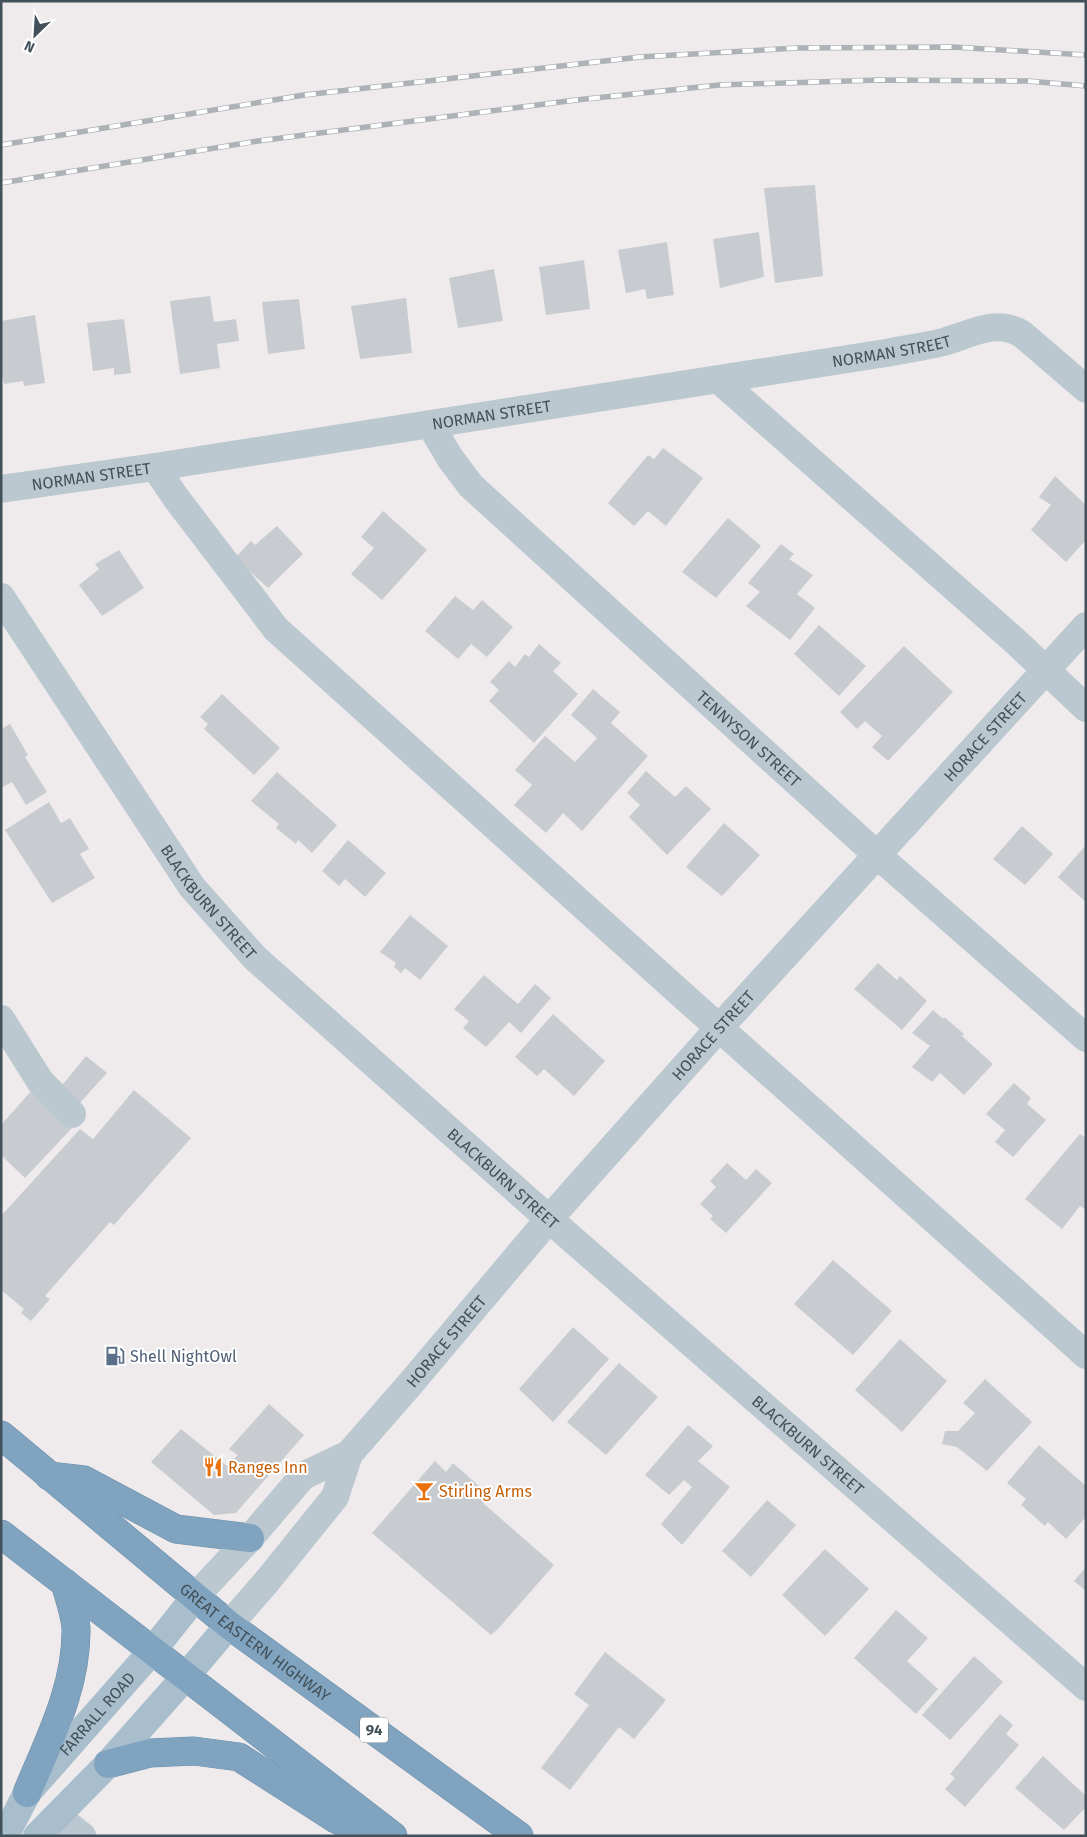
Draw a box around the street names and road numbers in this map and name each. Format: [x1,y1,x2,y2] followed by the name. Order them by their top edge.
[831,331,954,371] street label: NORMAN STREET
[431,396,553,434] street label: NORMAN STREET
[30,459,153,495] street label: NORMAN STREET
[693,687,805,791] street label: TENNYSON STREET
[940,688,1031,786] street label: HORACE STREET
[157,841,261,964] street label: BLACKBURN STREET
[668,986,759,1084] street label: HORACE STREET
[443,1124,563,1233] street label: BLACKBURN STREET
[402,1291,491,1391] street label: HORACE STREET
[748,1391,868,1499] street label: BLACKBURN STREET
[176,1579,334,1706] street label: GREAT EASTERN HIGHWAY
[55,1668,139,1760] street label: FARRALL ROAD
[360,1718,388,1742] road number: 94

